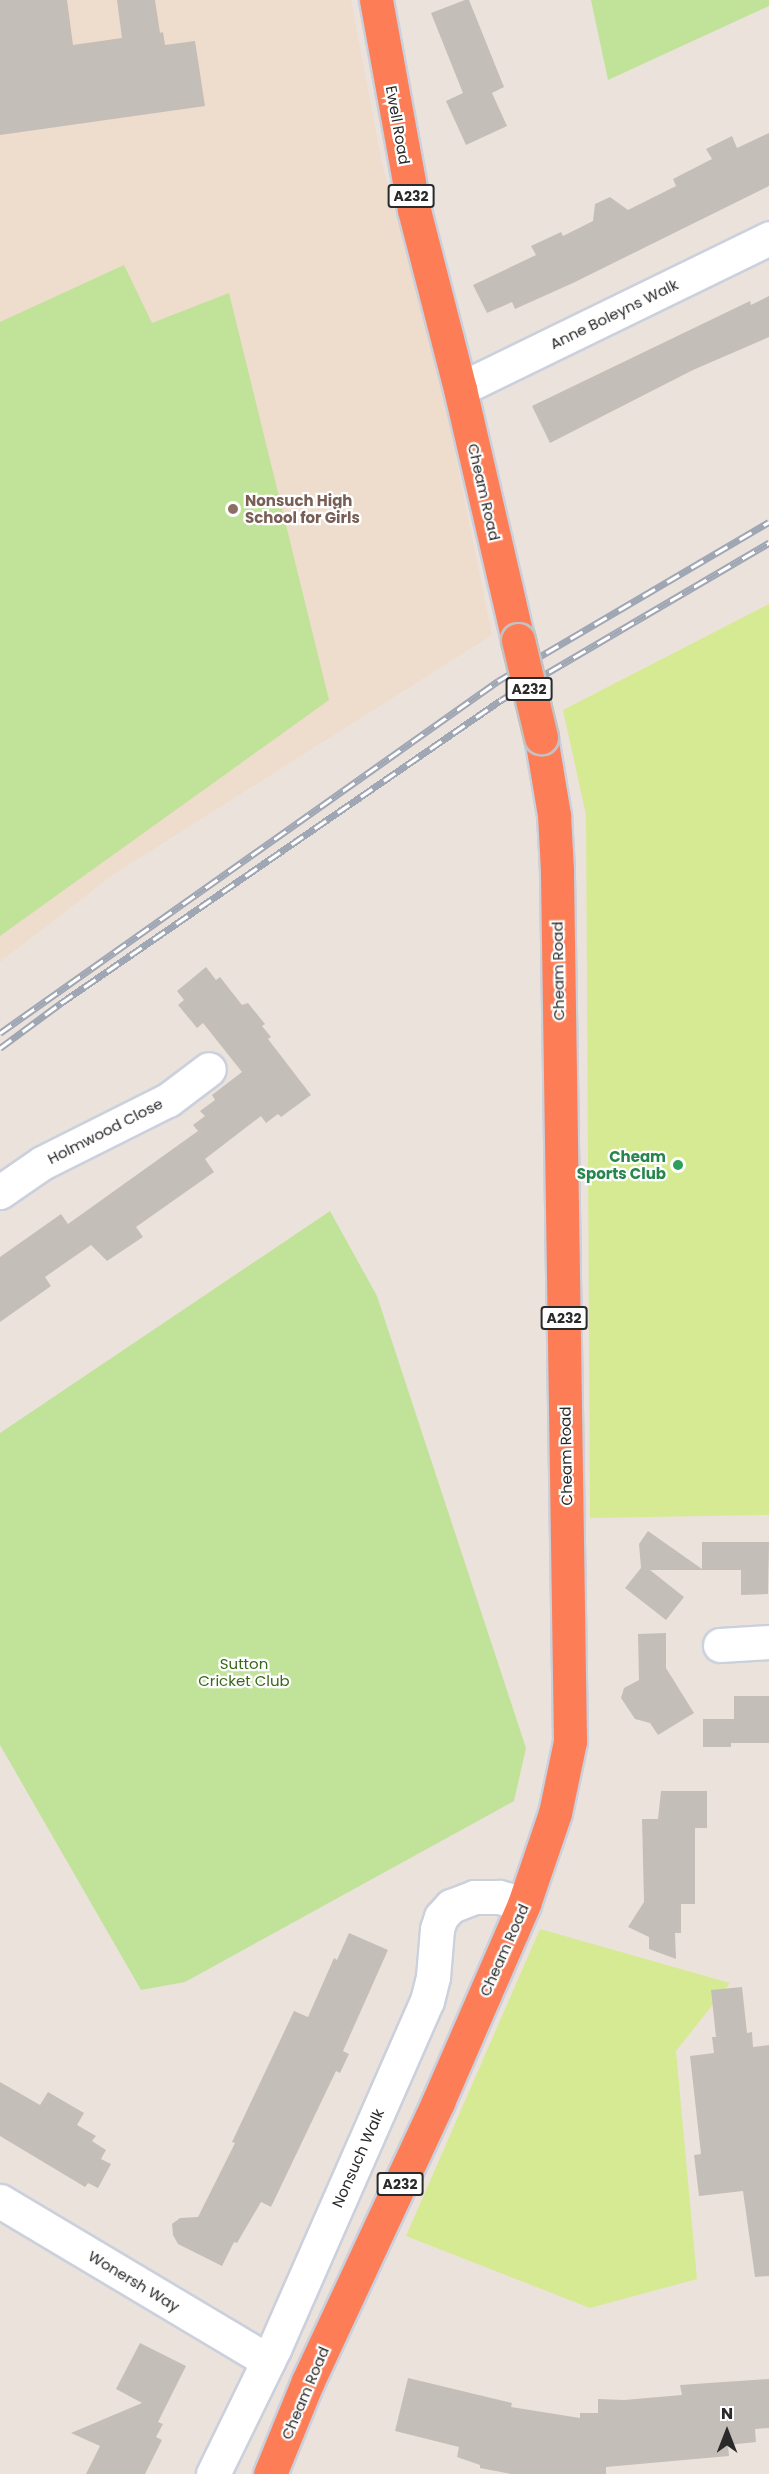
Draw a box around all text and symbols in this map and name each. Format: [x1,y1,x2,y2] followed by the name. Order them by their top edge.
[382,84,414,166] street label: Ewell Road
[387,185,435,207] road number: A232
[547,275,681,353] street label: Anne Boleyns Walk
[464,442,504,542] street label: Cheam Road
[245,491,360,526] place label: Nonsuch High School for Girls
[226,502,240,516] marker: Nonsuch High School for Girls
[505,678,553,700] road number: A232
[548,921,568,1021] street label: Cheam Road
[44,1094,166,1168] street label: Holmwood Close
[577,1147,666,1182] place label: Cheam Sports Club
[671,1158,685,1172] marker: Cheam Sports Club
[540,1307,588,1329] road number: A232
[556,1406,576,1506] street label: Cheam Road
[198,1654,290,1689] park label: Sutton Cricket Club
[476,1901,532,1999] street label: Cheam Road
[328,2106,388,2210] street label: Nonsuch Walk
[376,2173,424,2195] road number: A232
[85,2247,183,2315] street label: Wonersh Way
[277,2344,333,2442] street label: Cheam Road
[697,2402,757,2462] north arrow
[721,2402,733,2425] text: N

